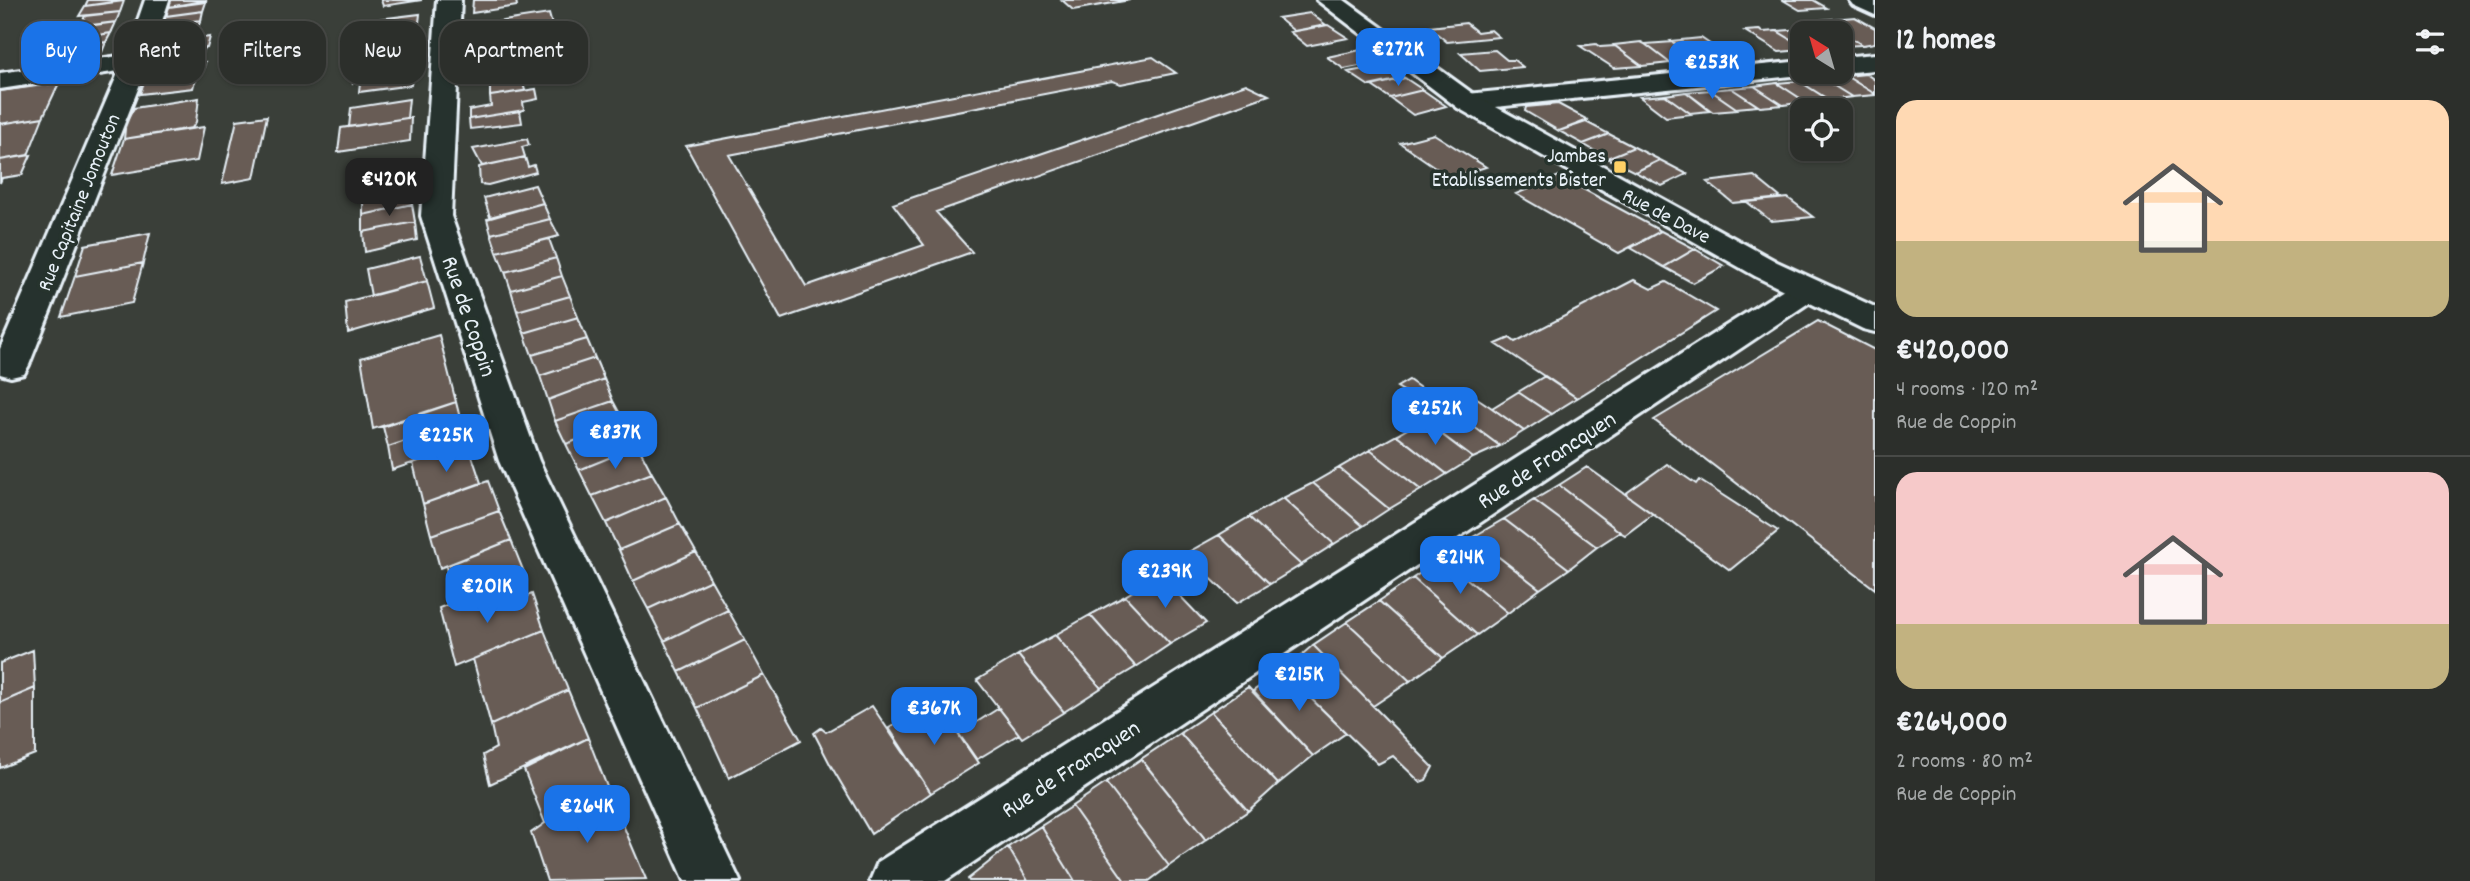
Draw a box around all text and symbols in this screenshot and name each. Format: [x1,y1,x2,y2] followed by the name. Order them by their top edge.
[21,21,100,84] chip: Buy
[114,21,205,84] chip: Rent
[219,21,326,84] chip: Filters
[340,21,426,84] chip: New
[440,21,588,84] chip: Apartment
[1790,21,1853,84] north arrow
[1790,21,1853,161] map controls
[1896,21,1996,64] text: 12 homes
[2411,23,2449,61] icon: filters
[1349,28,1447,88] pin: €272K
[1372,34,1424,67] text: €272K
[1663,42,1761,101] pin: €253K
[1685,47,1739,80] text: €253K
[1790,98,1853,161] button: locate
[31,110,130,296] street label: Rue Capitaine Jomouton
[1432,143,1606,197] place label: Jambes Etablissements Bister
[2110,145,2236,271] icon: home
[340,158,438,218] pin: €420K
[1612,159,1628,175] marker: Jambes Etablissements Bister
[361,164,417,197] text: €420K
[1616,182,1715,253] street label: Rue de Dave
[431,252,504,382] street label: Rue de Coppin
[1896,331,2009,374] text: €420,000
[1896,374,2038,407] text: 4 rooms · 120 m²
[1386,388,1484,447] pin: €252K
[1408,393,1462,426] text: €252K
[1471,404,1624,519] street label: Rue de Francquen
[1896,407,2016,440] text: Rue de Coppin
[566,412,664,471] pin: €837K
[397,414,495,474] pin: €225K
[589,417,641,450] text: €837K
[419,420,473,453] text: €225K
[2110,517,2236,643] icon: home
[1411,536,1509,596] pin: €214K
[1436,542,1484,575] text: €214K
[1116,550,1214,610] pin: €239K
[1138,556,1192,589] text: €239K
[438,566,536,625] pin: €201K
[461,571,513,604] text: €201K
[1250,654,1348,713] pin: €215K
[1274,659,1324,692] text: €215K
[885,688,983,747] pin: €367K
[907,693,961,726] text: €367K
[1896,703,2008,746] text: €264,000
[995,713,1148,828] street label: Rue de Francquen
[1896,746,2033,779] text: 2 rooms · 80 m²
[1896,779,2016,812] text: Rue de Coppin
[538,786,636,845] pin: €264K
[560,791,614,824] text: €264K

